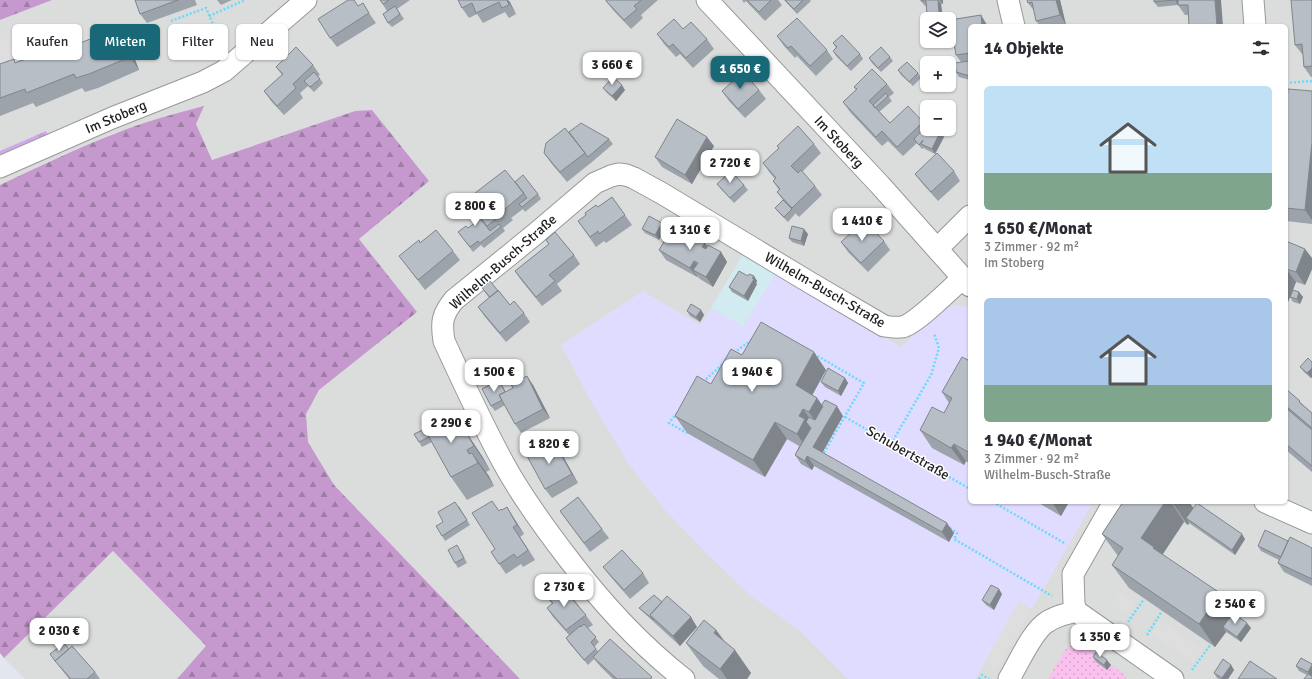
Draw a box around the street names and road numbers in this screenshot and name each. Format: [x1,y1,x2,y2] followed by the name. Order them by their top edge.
[83,96,149,138] street label: Im Stoberg
[811,112,867,172] street label: Im Stoberg
[446,211,560,313] street label: Wilhelm-Busch-Straße
[762,248,888,332] street label: Wilhelm-Busch-Straße
[863,422,953,484] street label: Schubertstraße

